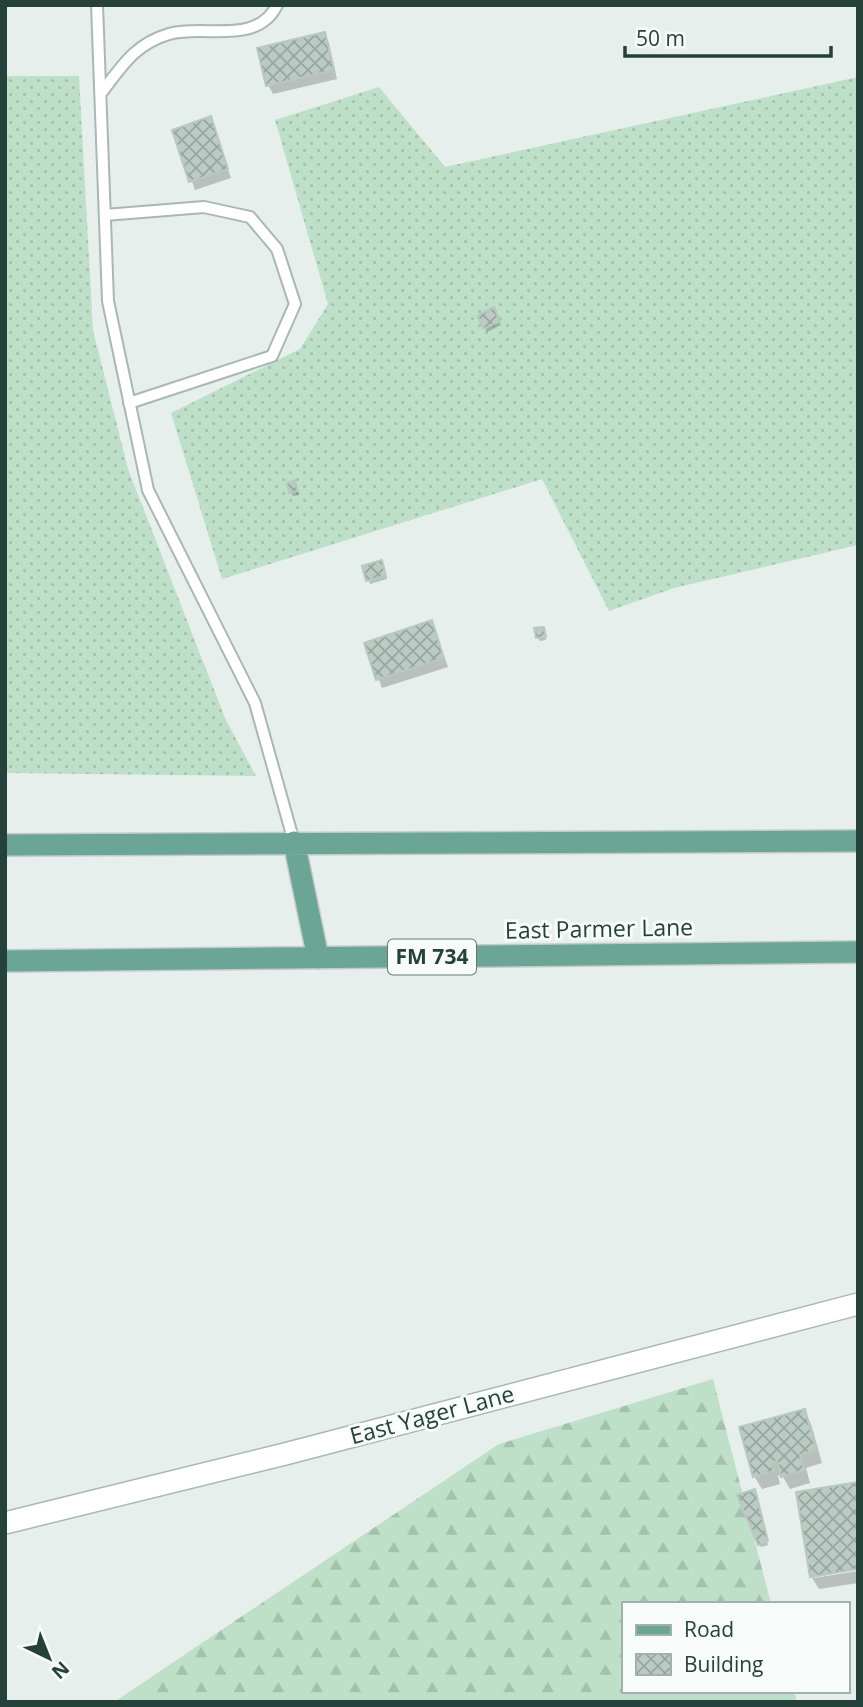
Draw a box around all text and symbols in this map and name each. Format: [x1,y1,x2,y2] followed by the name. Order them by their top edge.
[625,14,832,58] scale bar
[636,24,685,52] text: 50 m
[505,910,693,946] street label: East Parmer Lane
[388,940,476,974] road number: FM 734
[346,1377,517,1451] street label: East Yager Lane
[622,1602,849,1693] legend
[684,1615,734,1643] text: Road
[14,1623,84,1693] north arrow
[684,1650,763,1678] text: Building
[46,1656,75,1685] text: N

